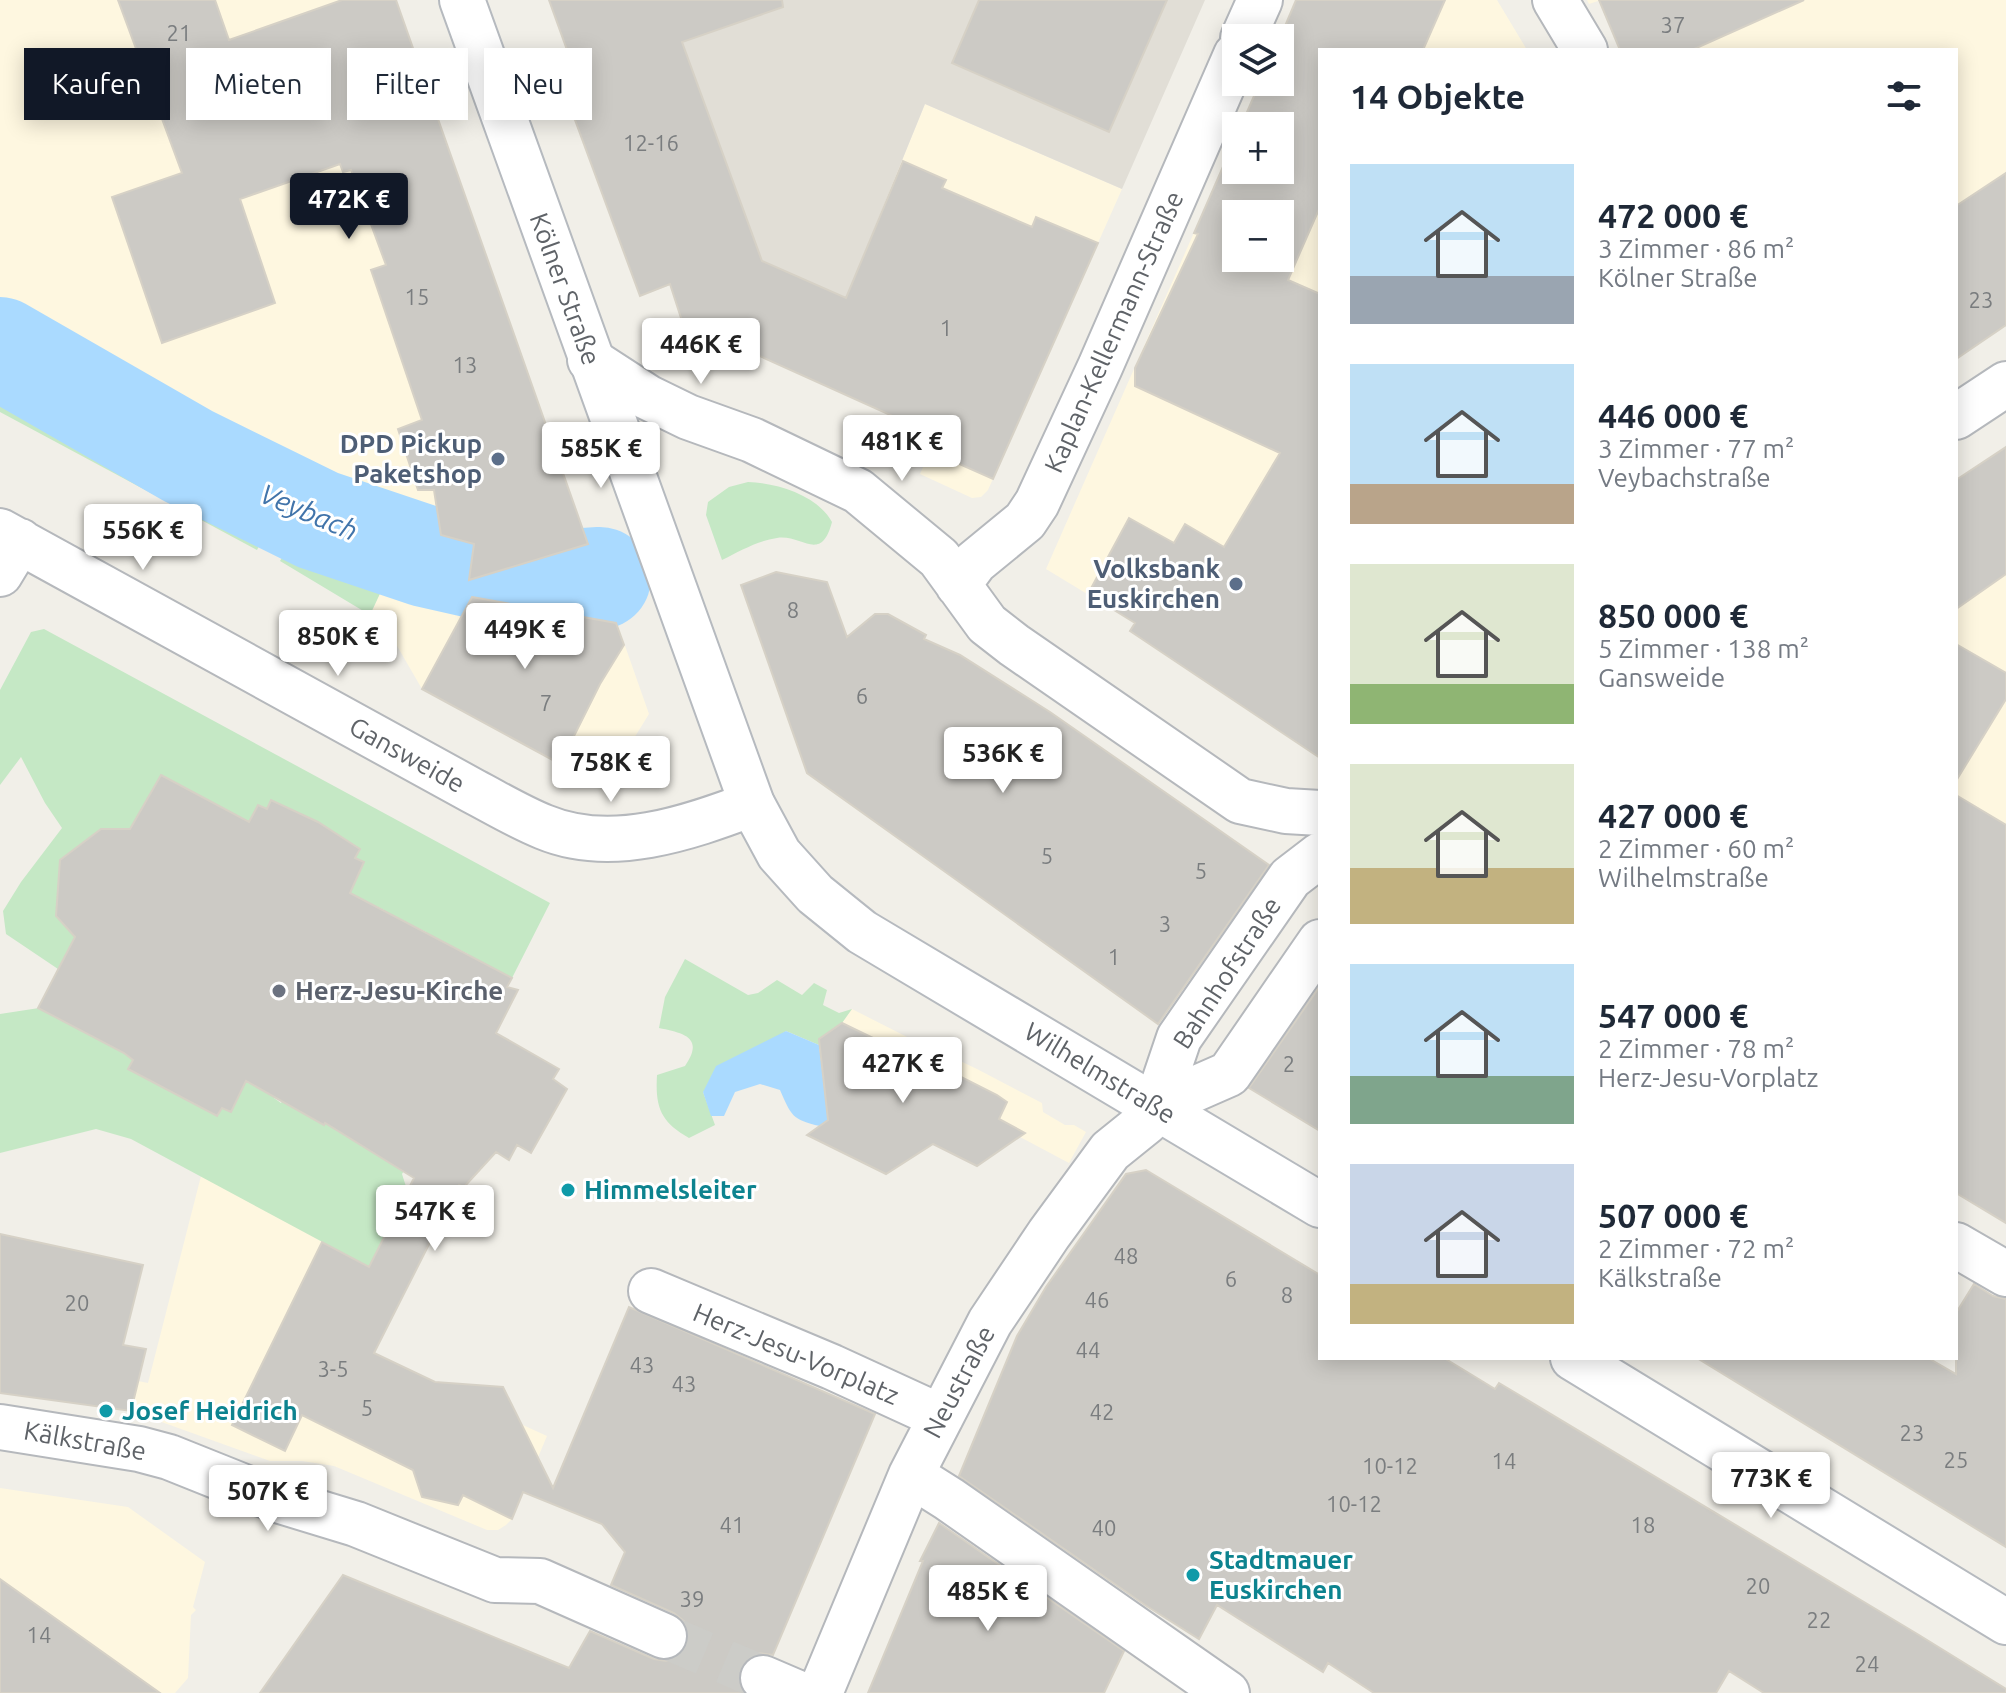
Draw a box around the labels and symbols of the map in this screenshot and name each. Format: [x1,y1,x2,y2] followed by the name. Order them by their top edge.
[1661,12,1685,37] house number: 37
[167,20,191,45] house number: 21
[623,130,679,155] house number: 12-16
[284,173,414,241] pin: 472K €
[1038,187,1189,477] street label: Kaplan-Kellermann-Straße
[525,209,606,369] street label: Kölner Straße
[405,284,429,309] house number: 15
[1969,287,1993,312] house number: 23
[940,315,952,340] house number: 1
[636,318,766,386] pin: 446K €
[453,352,477,377] house number: 13
[837,415,967,483] pin: 481K €
[536,422,666,490] pin: 585K €
[340,429,482,488] place label: DPD Pickup Paketshop
[489,450,507,468] marker: DPD Pickup Paketshop
[256,477,362,546] water label: Veybach
[78,504,208,572] pin: 556K €
[1087,554,1220,613] place label: Volksbank Euskirchen
[1227,575,1245,593] marker: Volksbank Euskirchen
[787,597,799,622] house number: 8
[460,603,590,671] pin: 449K €
[273,610,403,678] pin: 850K €
[856,683,868,708] house number: 6
[540,690,552,715] house number: 7
[345,711,470,798] street label: Gansweide
[938,727,1068,795] pin: 536K €
[546,736,676,804] pin: 758K €
[1041,843,1053,868] house number: 5
[1195,858,1207,883] house number: 5
[1167,892,1286,1054] street label: Bahnhofstraße
[1159,911,1171,936] house number: 3
[1108,944,1120,969] house number: 1
[295,976,503,1005] place label: Herz-Jesu-Kirche
[270,982,288,1000] marker: Herz-Jesu-Kirche
[1020,1016,1181,1129] street label: Wilhelmstraße
[838,1037,968,1105] pin: 427K €
[1283,1051,1295,1076] house number: 2
[584,1175,757,1204] place label: Himmelsleiter
[559,1181,577,1199] marker: Himmelsleiter
[370,1185,500,1253] pin: 547K €
[1114,1243,1138,1268] house number: 48
[1225,1266,1237,1291] house number: 6
[1281,1282,1293,1307] house number: 8
[1085,1287,1109,1312] house number: 46
[65,1290,89,1315] house number: 20
[689,1297,903,1410] street label: Herz-Jesu-Vorplatz
[917,1321,1000,1443] street label: Neustraße
[1076,1337,1100,1362] house number: 44
[630,1352,654,1377] house number: 43
[317,1356,349,1381] house number: 3-5
[672,1371,696,1396] house number: 43
[361,1395,373,1420] house number: 5
[122,1396,298,1425] place label: Josef Heidrich
[1090,1399,1114,1424] house number: 42
[97,1402,115,1420] marker: Josef Heidrich
[22,1415,149,1466] street label: Kälkstraße
[1900,1420,1924,1445] house number: 23
[1944,1447,1968,1472] house number: 25
[1492,1448,1516,1473] house number: 14
[1706,1452,1836,1520] pin: 773K €
[1362,1453,1418,1478] house number: 10-12
[203,1465,333,1533] pin: 507K €
[1326,1491,1382,1516] house number: 10-12
[720,1512,744,1537] house number: 41
[1631,1512,1655,1537] house number: 18
[1092,1515,1116,1540] house number: 40
[1209,1545,1353,1604] place label: Stadtmauer Euskirchen
[923,1565,1053,1633] pin: 485K €
[1184,1566,1202,1584] marker: Stadtmauer Euskirchen
[1746,1573,1770,1598] house number: 20
[680,1586,704,1611] house number: 39
[1807,1607,1831,1632] house number: 22
[27,1622,51,1647] house number: 14
[1855,1651,1879,1676] house number: 24

